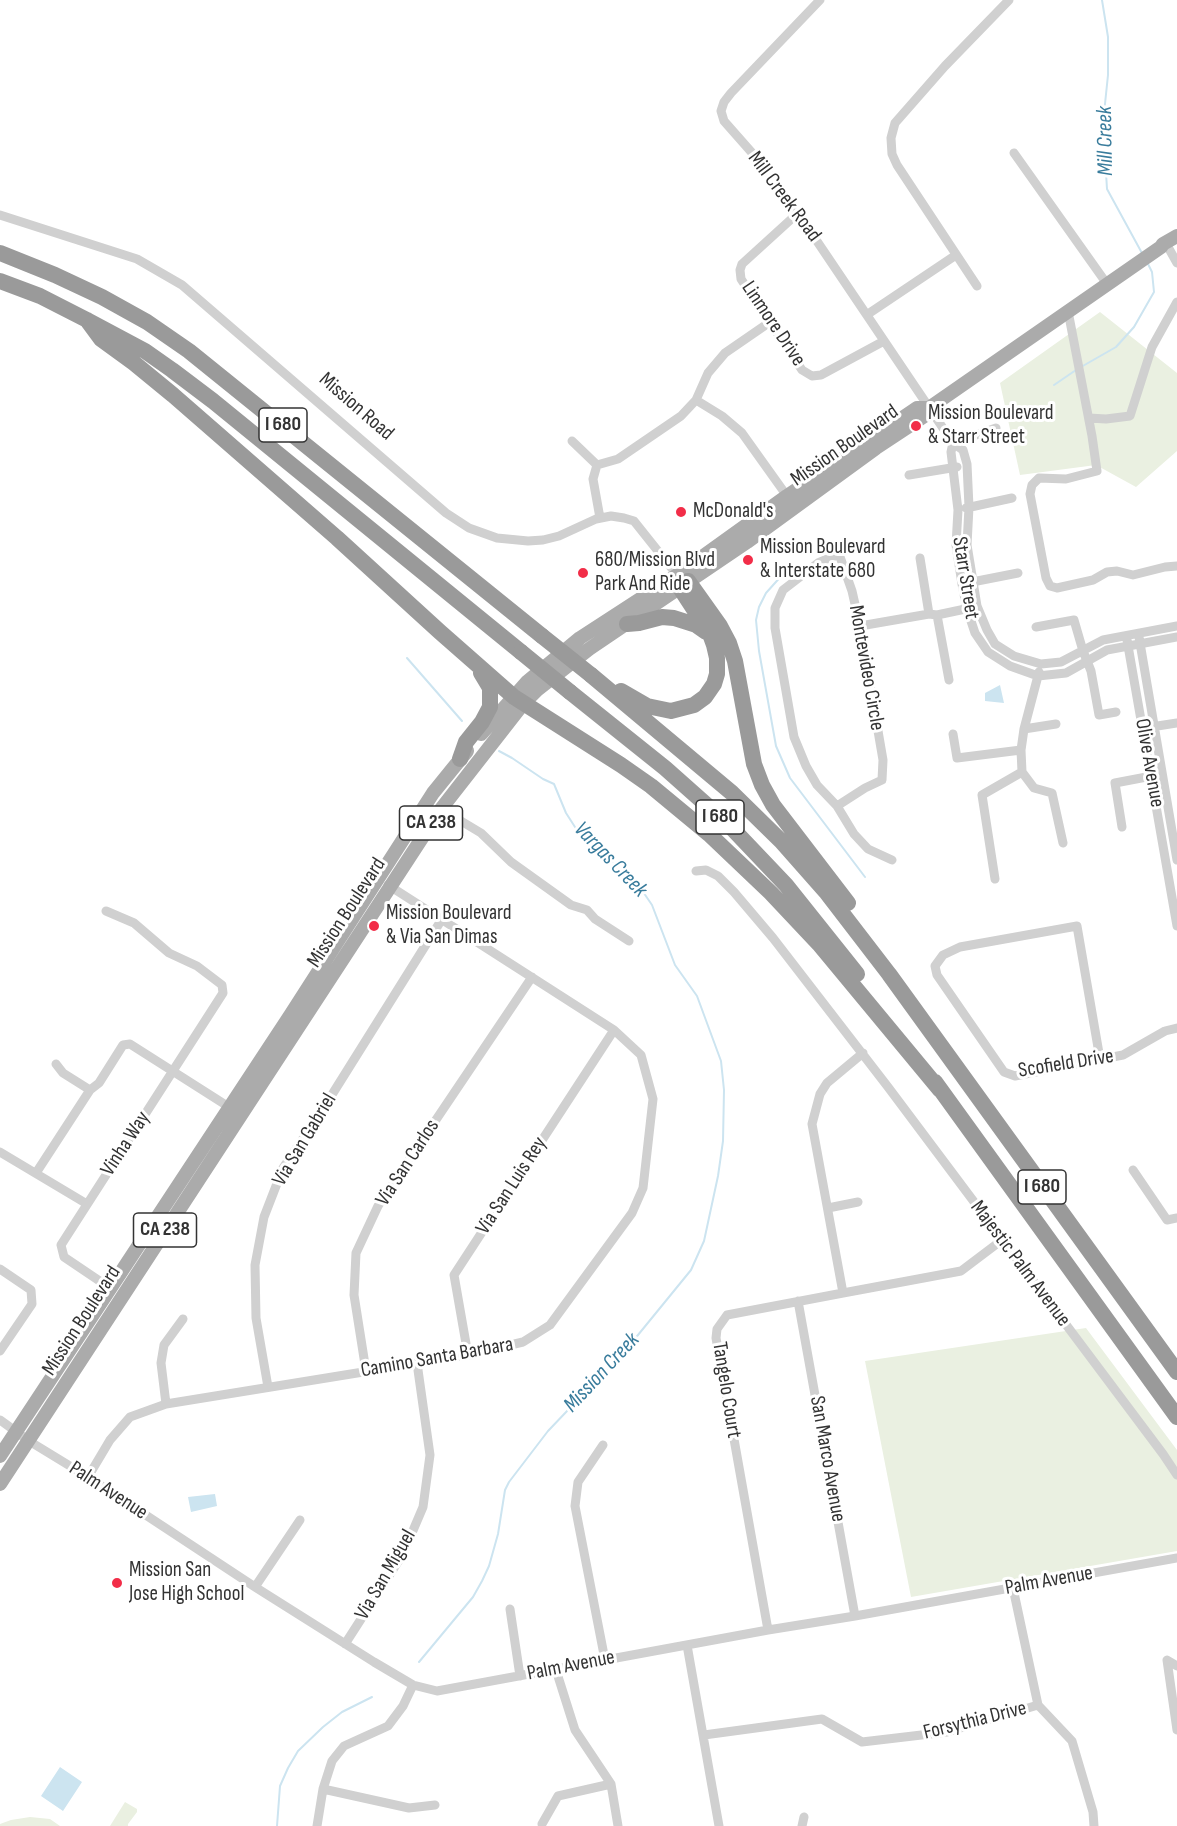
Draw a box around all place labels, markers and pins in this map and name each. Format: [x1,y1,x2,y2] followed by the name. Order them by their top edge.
[928,401,1054,451] place label: Mission Boulevard & Starr Street
[909,419,923,433] marker: Mission Boulevard & Starr Street
[693,499,773,525] place label: McDonald's
[674,505,688,519] marker: McDonald's
[760,535,886,585] place label: Mission Boulevard & Interstate 680
[595,548,715,598] place label: 680/Mission Blvd Park And Ride
[741,553,755,567] marker: Mission Boulevard & Interstate 680
[576,566,590,580] marker: 680/Mission Blvd Park And Ride
[386,901,512,951] place label: Mission Boulevard & Via San Dimas
[367,919,381,933] marker: Mission Boulevard & Via San Dimas
[129,1558,244,1608] place label: Mission San Jose High School
[110,1576,124,1590] marker: Mission San Jose High School

